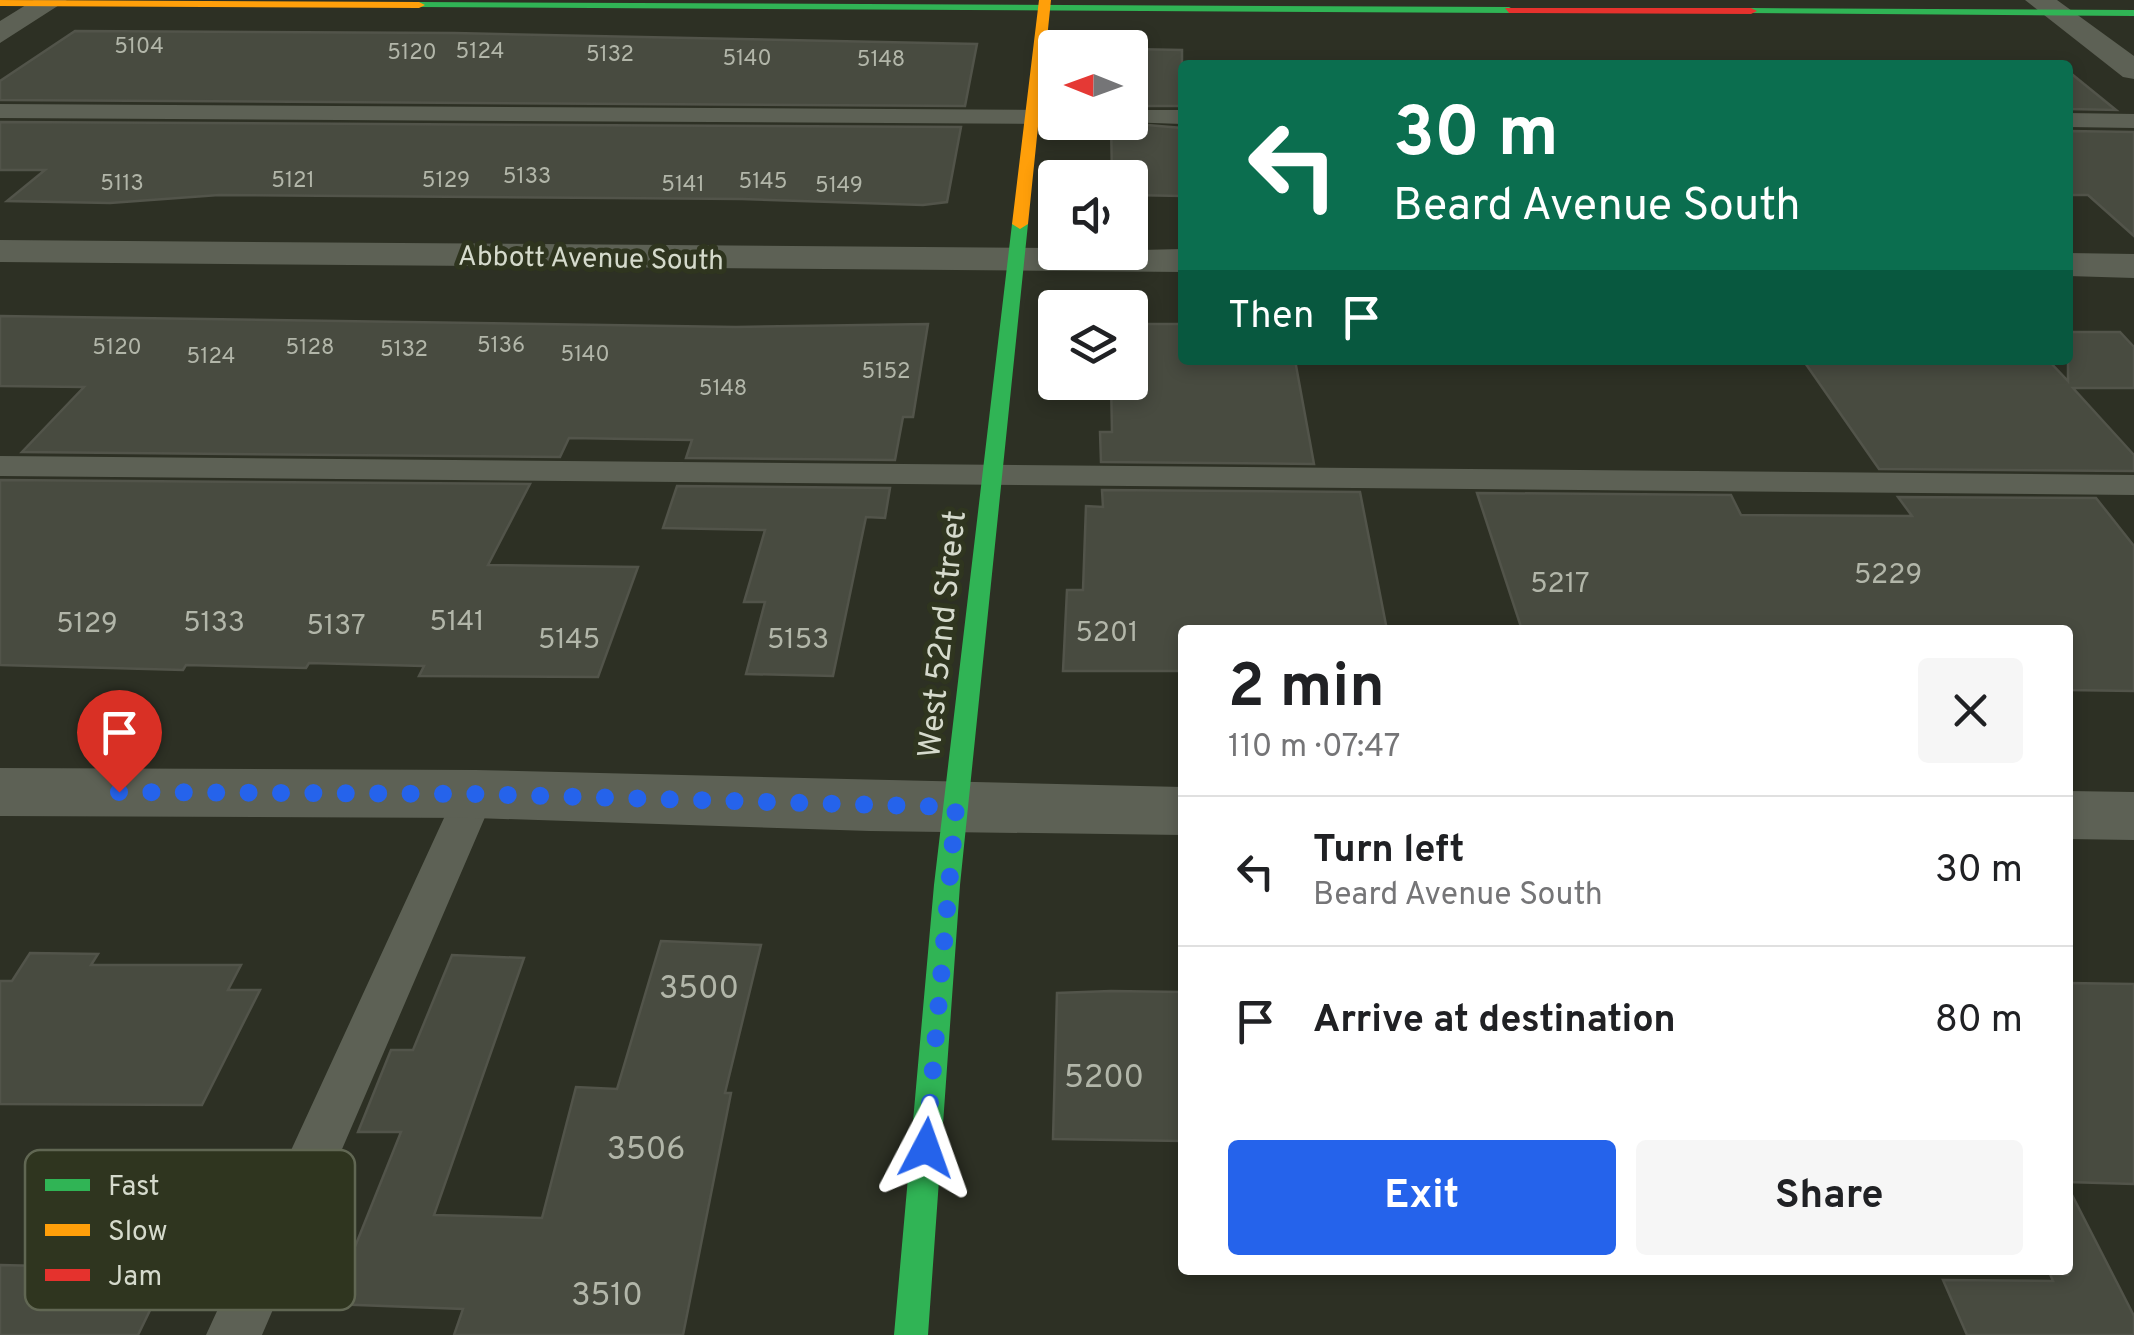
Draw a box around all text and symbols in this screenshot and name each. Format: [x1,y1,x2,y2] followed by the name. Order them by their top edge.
[1038,30,1148,140] north arrow
[1038,30,1148,400] map controls
[114,34,164,61] house number: 5104
[456,39,504,66] house number: 5124
[387,40,437,67] house number: 5120
[586,42,634,69] house number: 5132
[722,46,772,73] house number: 5140
[857,47,905,74] house number: 5148
[1393,92,1559,181] text: 30 m
[1228,100,1358,230] icon: left
[1038,160,1148,270] button: sound
[503,164,551,191] house number: 5133
[271,168,315,195] house number: 5121
[422,168,470,195] house number: 5129
[739,169,787,196] house number: 5145
[100,171,144,198] house number: 5113
[661,172,705,199] house number: 5141
[815,173,863,200] house number: 5149
[1393,179,1801,236] text: Beard Avenue South
[458,240,724,280] street label: Abbott Avenue South
[1038,290,1148,400] button: layers
[1334,290,1389,345] icon: arrive
[1228,293,1314,342] text: Then
[477,333,525,360] house number: 5136
[92,335,142,362] house number: 5120
[286,335,334,362] house number: 5128
[380,337,428,364] house number: 5132
[560,342,610,369] house number: 5140
[187,344,235,371] house number: 5124
[862,359,910,386] house number: 5152
[699,376,747,403] house number: 5148
[911,508,977,760] street label: West 52nd Street
[1854,558,1922,594] house number: 5229
[1530,567,1590,603] house number: 5217
[429,605,485,641] house number: 5141
[183,606,245,642] house number: 5133
[56,607,118,643] house number: 5129
[306,609,366,645] house number: 5137
[1076,616,1138,652] house number: 5201
[538,623,600,659] house number: 5145
[767,623,829,659] house number: 5153
[1228,652,1385,728] text: 2 min
[1918,658,2023,763] button: close
[77,690,162,793] pin
[92,705,147,760] icon: arrive
[1228,728,1401,768] text: 110 m · 07:47
[1313,827,1465,876] text: Turn left
[1228,844,1283,899] icon: left
[1935,847,2023,896] text: 30 m
[1313,876,1603,916] text: Beard Avenue South
[659,970,739,1010] house number: 3500
[1228,994,1283,1049] icon: arrive
[1313,997,1676,1046] text: Arrive at destination
[1935,997,2023,1046] text: 80 m
[1064,1059,1144,1099] house number: 5200
[874,1096,978,1200] position arrow
[607,1131,685,1171] house number: 3506
[1228,1140,1616,1255] button: Exit
[1636,1140,2023,1255] button: Share
[25,1150,355,1310] legend
[108,1170,160,1206] text: Fast
[108,1215,167,1251] text: Slow
[108,1260,162,1296] text: Jam
[571,1277,643,1317] house number: 3510

